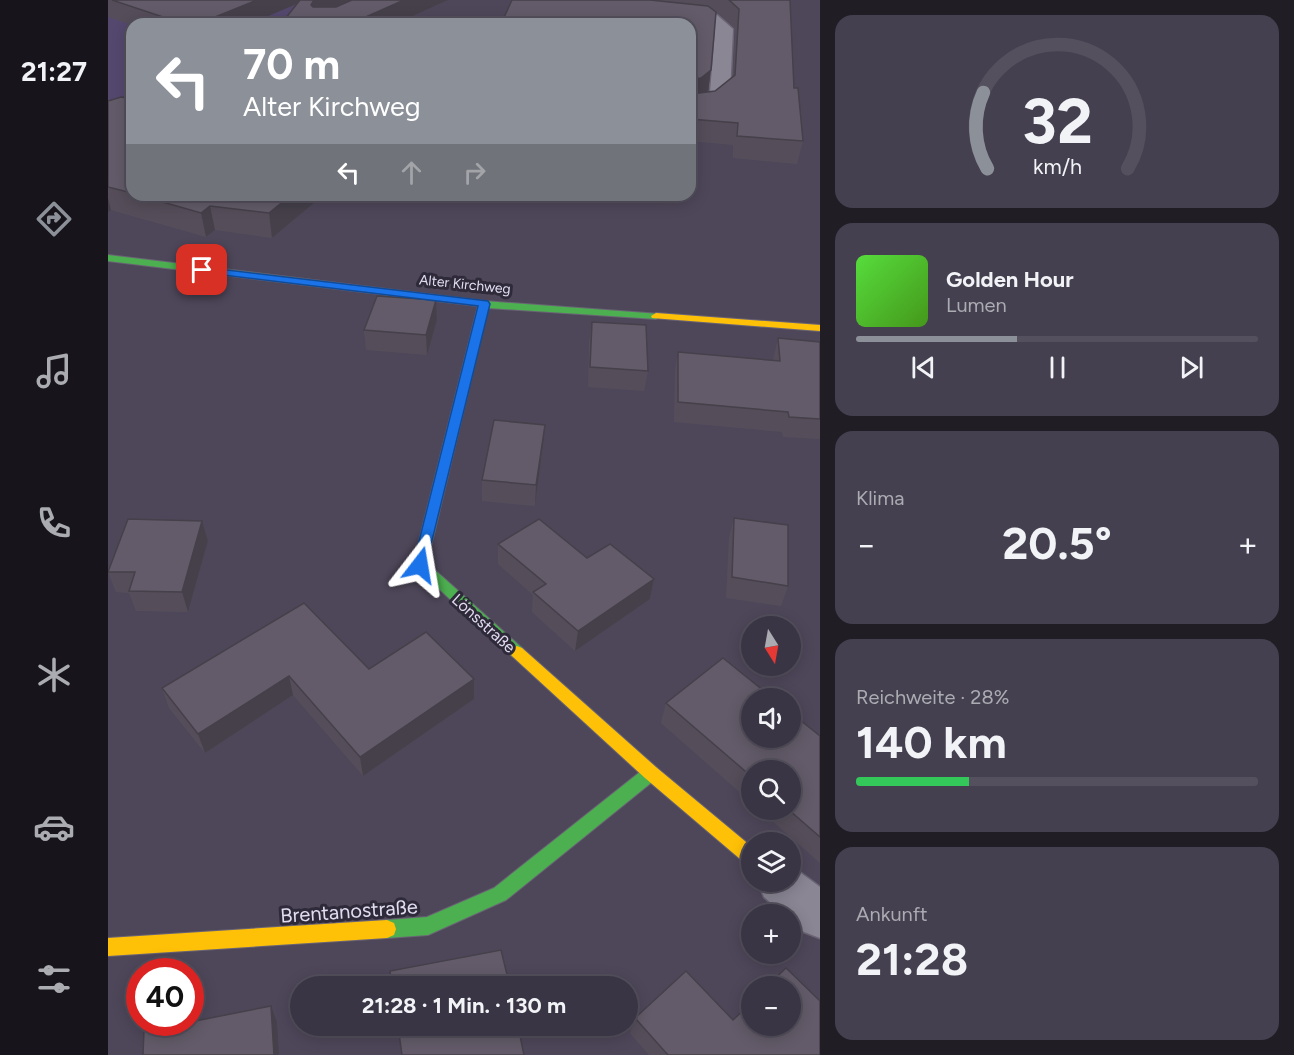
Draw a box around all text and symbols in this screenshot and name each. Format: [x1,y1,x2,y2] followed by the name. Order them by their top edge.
[243,39,340,90] text: 70 m
[144,42,222,120] icon: left
[21,55,87,88] text: 21:27
[1022,84,1092,159] text: 32
[243,90,421,123] text: Alter Kirchweg
[1033,154,1081,179] text: km/h
[332,156,365,189] icon: left
[395,156,428,189] icon: ahead
[458,156,491,189] icon: right
[33,198,75,240] icon: directions
[176,244,227,295] pin
[185,253,218,286] icon: arrive
[946,266,1074,293] text: Golden Hour
[418,271,512,298] street label: Alter Kirchweg
[946,293,1007,317] text: Lumen
[33,350,75,392] icon: music
[907,351,940,384] icon: previous
[1041,351,1074,384] icon: pause
[1175,351,1208,384] icon: next
[856,486,904,510] text: Klima
[33,502,75,544] icon: phone
[1002,516,1112,570] text: 20.5°
[856,525,877,564] text: −
[1237,525,1258,564] text: +
[388,533,452,597] position arrow
[448,590,520,657] street label: Lönsstraße
[741,616,801,676] north arrow
[741,616,801,1036] map controls
[33,654,75,696] icon: climate
[856,685,1010,709] text: Reichweite · 28%
[741,688,801,748] button: sound
[856,715,1007,769] text: 140 km
[741,760,801,820] button: search
[33,806,75,848] icon: car
[741,832,801,892] button: layers
[280,894,419,928] street label: Brentanostraße
[856,902,928,926] text: Ankunft
[741,904,801,964] button: +
[856,932,968,986] text: 21:28
[33,958,75,1000] icon: filters
[126,958,204,1036] speed limit sign: 40
[741,976,801,1036] button: −
[362,992,566,1019] text: 21:28 · 1 Min. · 130 m

